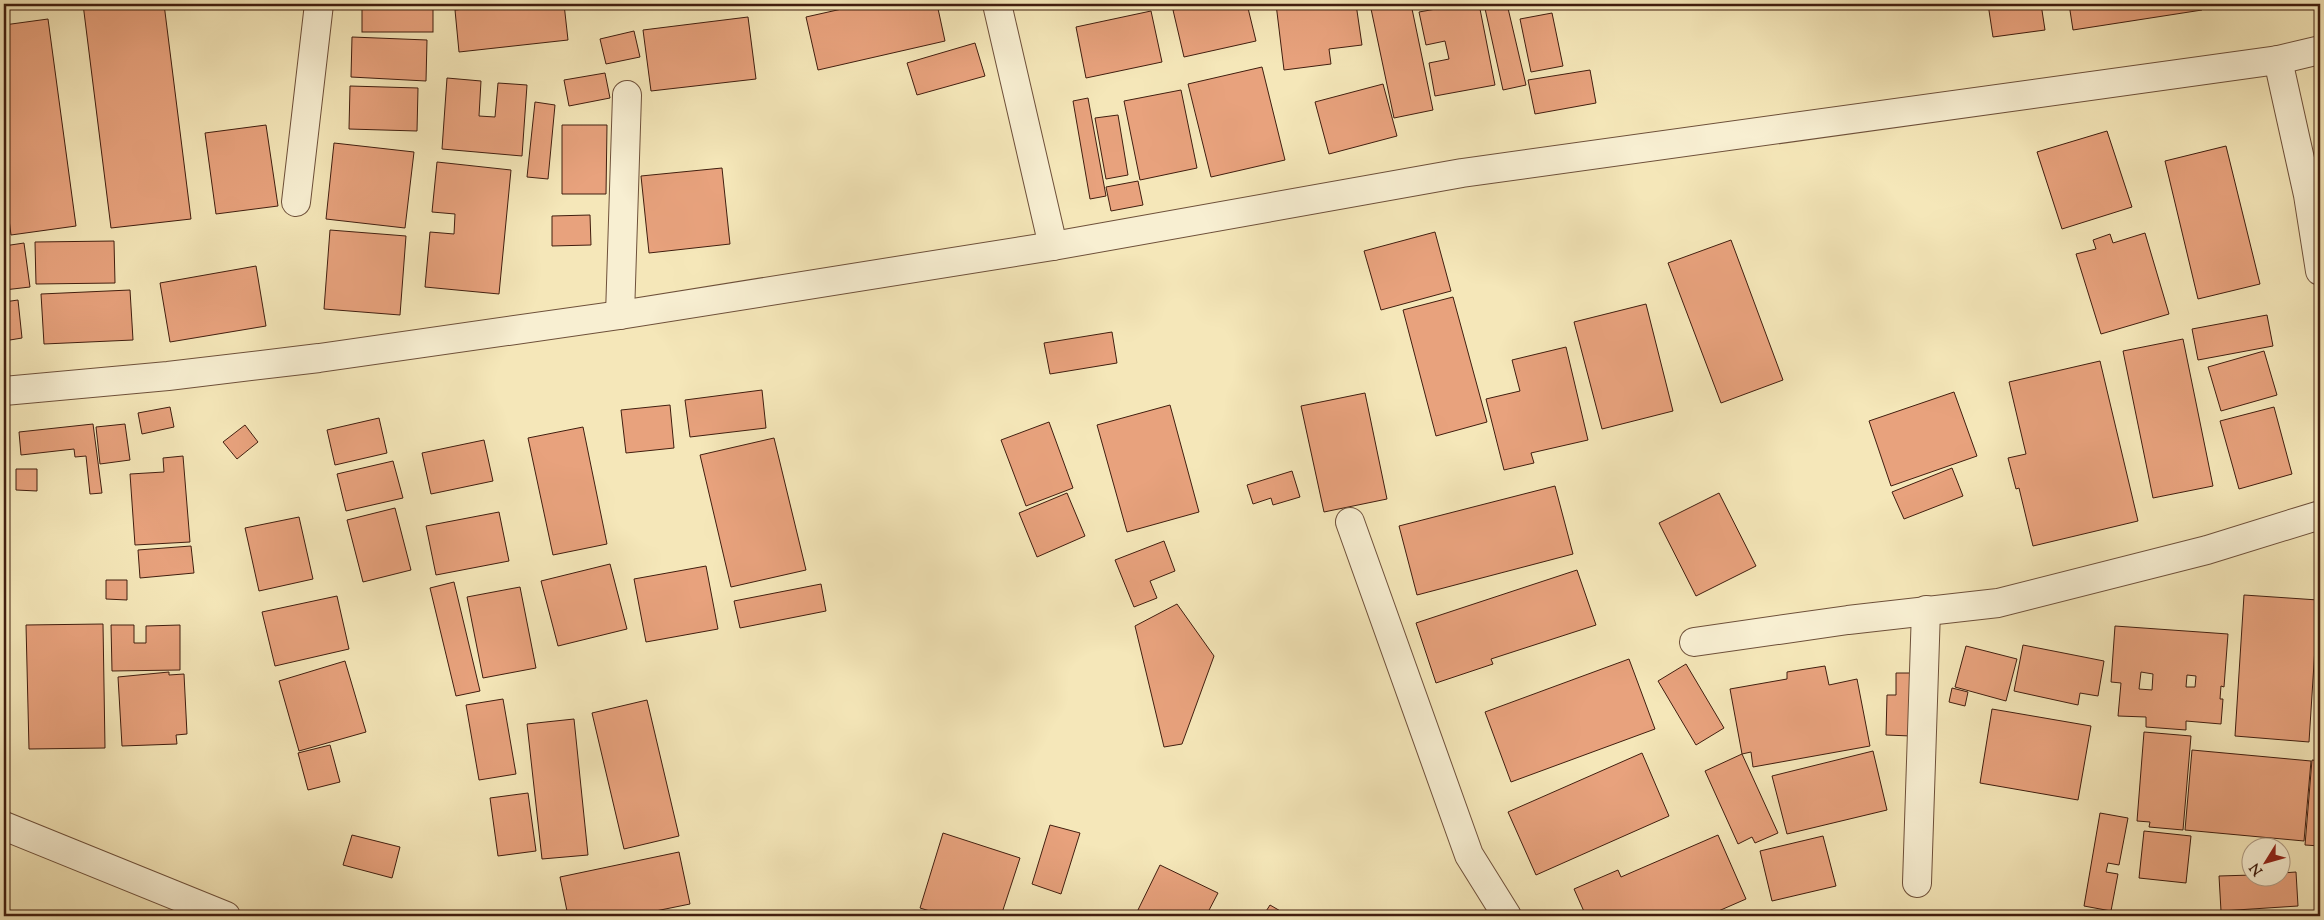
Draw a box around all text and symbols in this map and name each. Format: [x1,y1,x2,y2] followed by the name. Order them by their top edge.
[2242,838,2292,888] north arrow
[2246,858,2269,879] text: N

